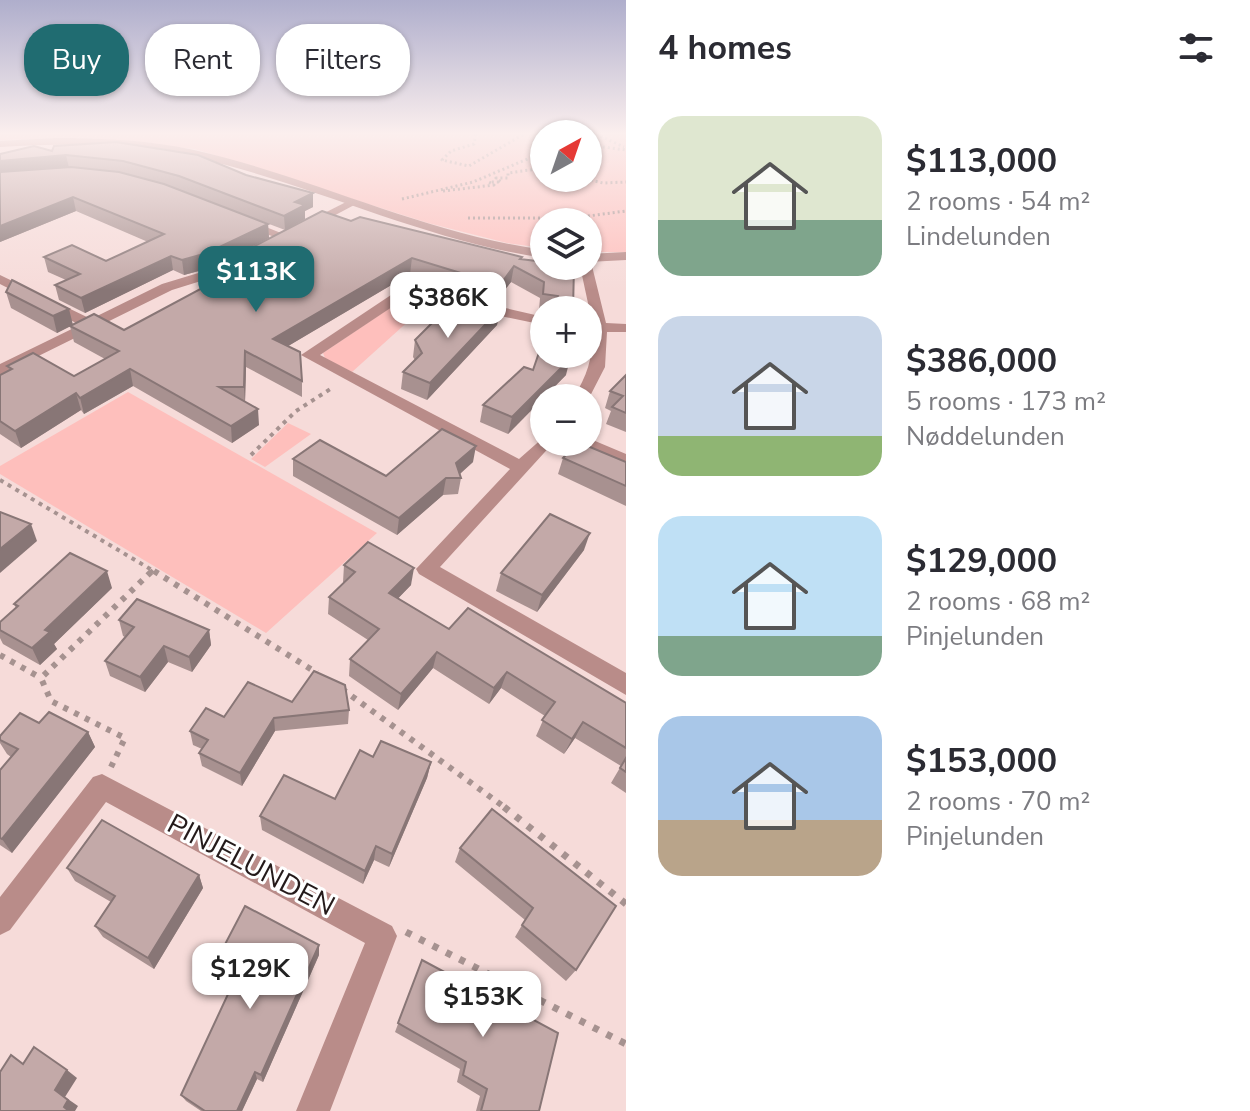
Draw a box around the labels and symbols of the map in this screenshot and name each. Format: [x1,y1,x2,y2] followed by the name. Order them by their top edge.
[530,120,602,192] north arrow
[200,246,312,314] pin: $113K
[392,272,504,340] pin: $386K
[161,805,341,925] street label: PINJELUNDEN
[194,943,306,1011] pin: $129K
[427,971,539,1039] pin: $153K

